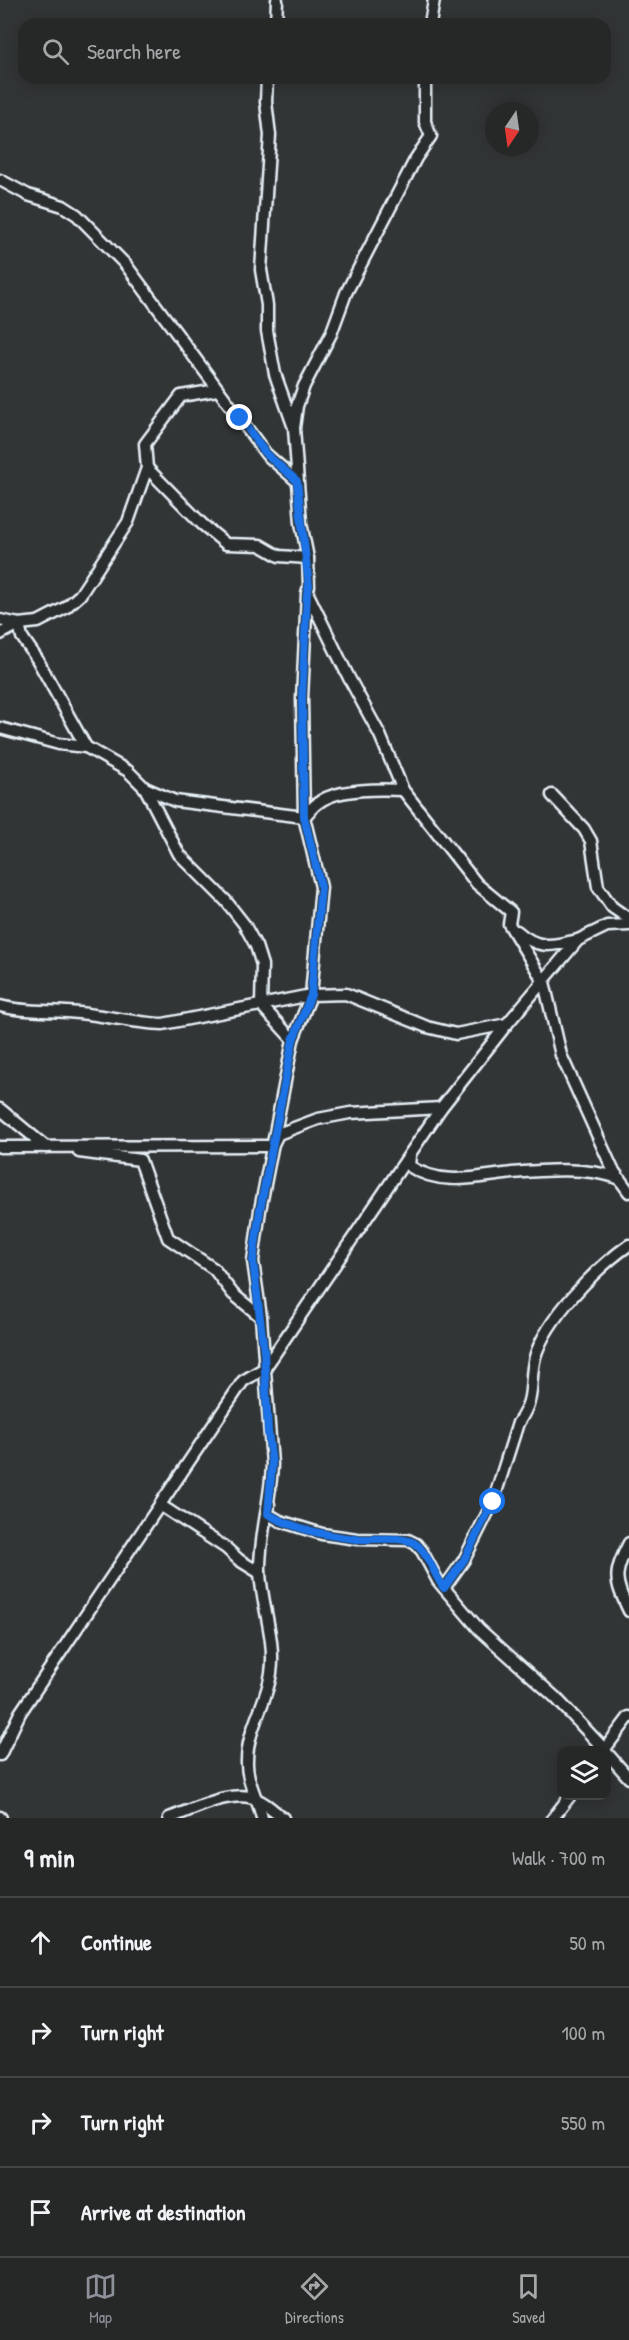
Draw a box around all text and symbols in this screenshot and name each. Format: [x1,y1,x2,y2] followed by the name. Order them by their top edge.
[18,18,611,84] search box
[39,35,72,68] icon: search
[87,36,181,66] text: Search here
[485,102,539,156] north arrow
[226,404,252,430] route end
[479,1488,505,1514] route start
[557,1746,611,1800] map controls
[557,1746,611,1800] button: layers
[24,1840,75,1875] text: 9 min
[512,1844,605,1871] text: Walk · 700 m
[24,1926,57,1959] icon: ahead
[81,1927,152,1957] text: Continue
[569,1929,605,1956] text: 50 m
[24,2016,57,2049] icon: right
[81,2017,164,2047] text: Turn right
[562,2019,605,2046] text: 100 m
[24,2106,57,2139] icon: right
[81,2107,164,2137] text: Turn right
[561,2109,605,2136] text: 550 m
[24,2196,57,2229] icon: arrive
[81,2197,246,2227] text: Arrive at destination
[84,2270,117,2328] tab: Map
[285,2270,344,2328] tab: Directions
[512,2270,545,2328] tab: Saved

